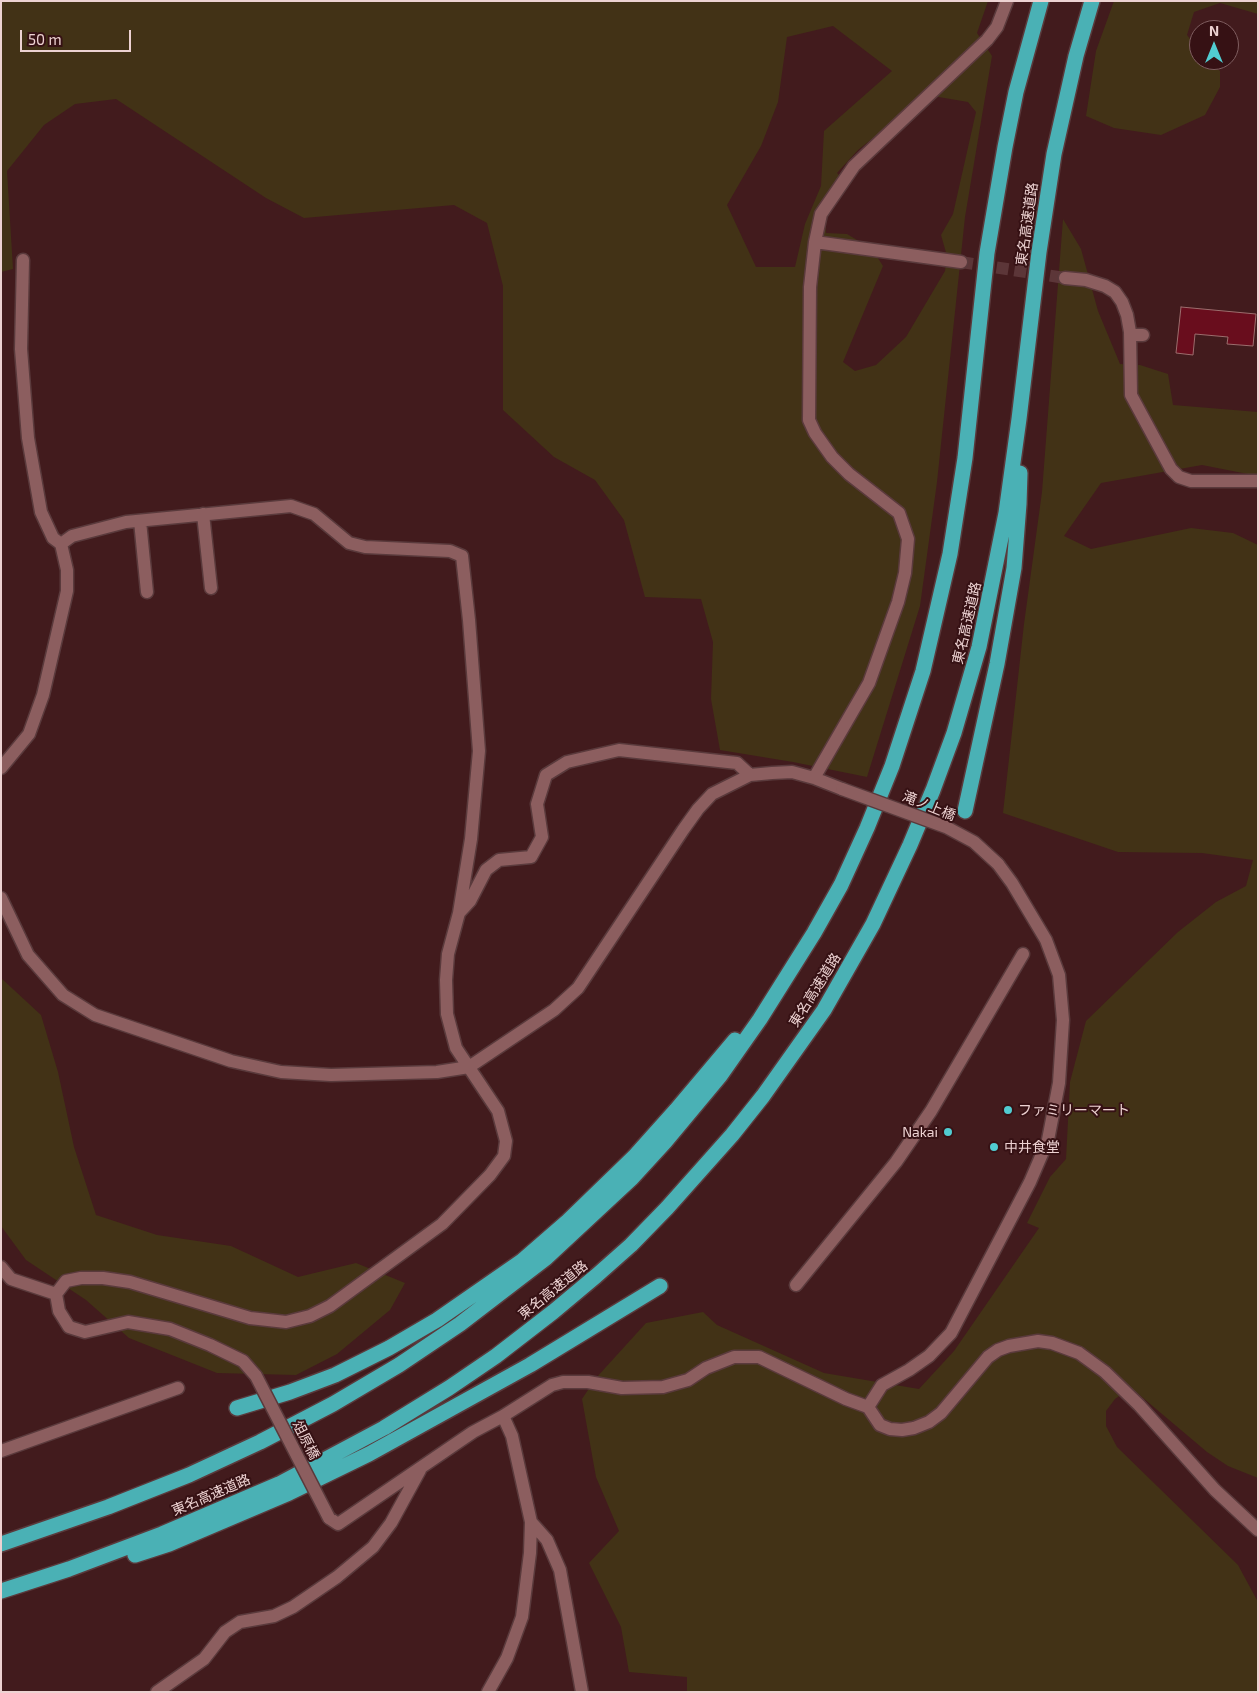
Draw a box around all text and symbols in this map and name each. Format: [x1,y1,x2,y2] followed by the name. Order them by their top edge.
[22,20,134,52] scale bar
[1189,20,1239,70] north arrow
[1209,22,1219,39] text: N
[28,30,62,48] text: 50 m
[1013,181,1041,267] street label: 東名高速道路
[949,580,985,666] street label: 東名高速道路
[900,788,958,824] street label: 滝ノ上橋
[786,950,844,1030] street label: 東名高速道路
[1018,1102,1130,1118] place label: ファミリーマート
[1002,1104,1014,1116] marker: ファミリーマート
[902,1124,938,1140] place label: Nakai
[942,1126,954,1138] marker: Nakai
[1004,1139,1060,1155] place label: 中井食堂
[988,1141,1000,1153] marker: 中井食堂
[515,1257,591,1323] street label: 東名高速道路
[289,1417,323,1463] street label: 俎原橋
[169,1471,253,1519] street label: 東名高速道路

